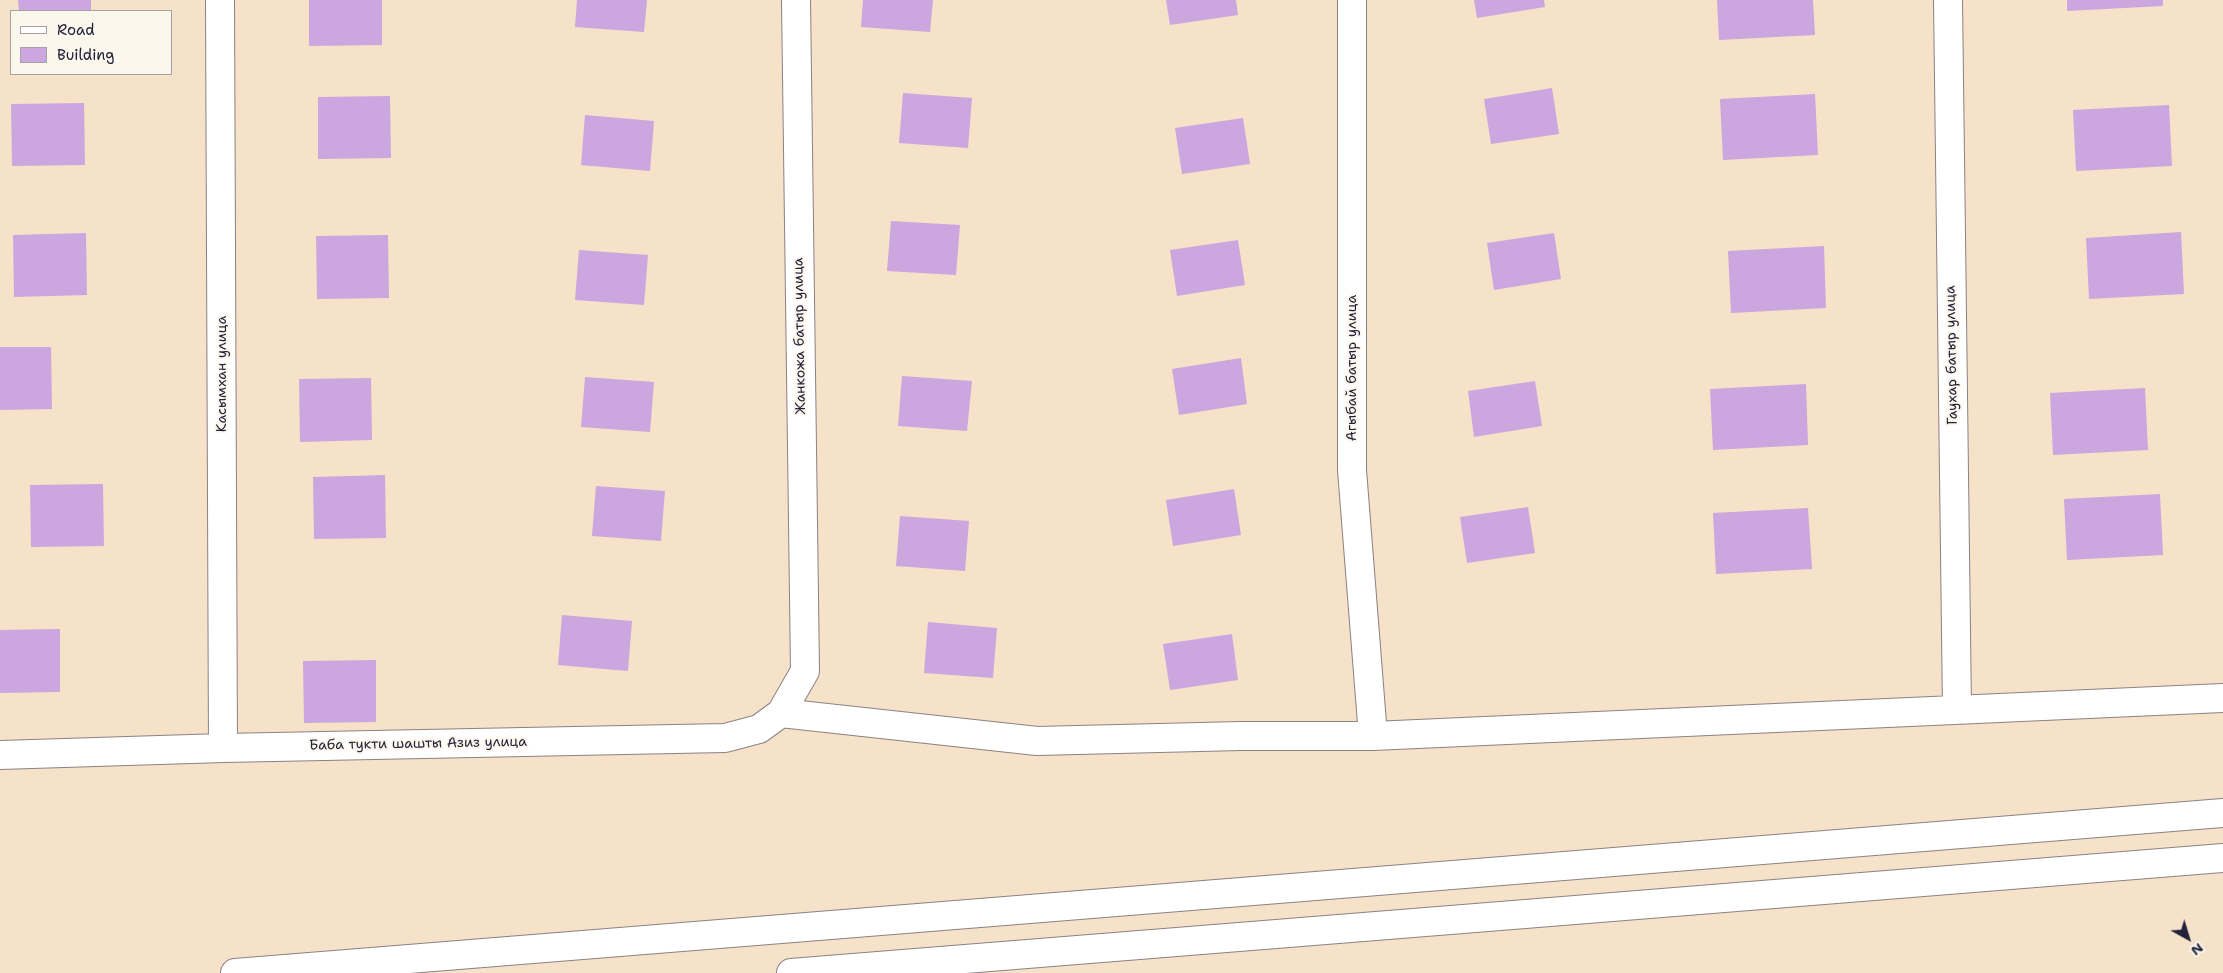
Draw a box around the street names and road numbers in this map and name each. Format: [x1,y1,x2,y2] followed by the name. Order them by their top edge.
[790,257,810,415] street label: Жанкожа батыр улица
[1942,285,1962,425] street label: Гаухар батыр улица
[1344,295,1360,441] street label: Агыбай батыр улица
[214,316,230,432] street label: Касымхан улица
[309,734,527,754] street label: Баба тукти шашты Азиз улица

